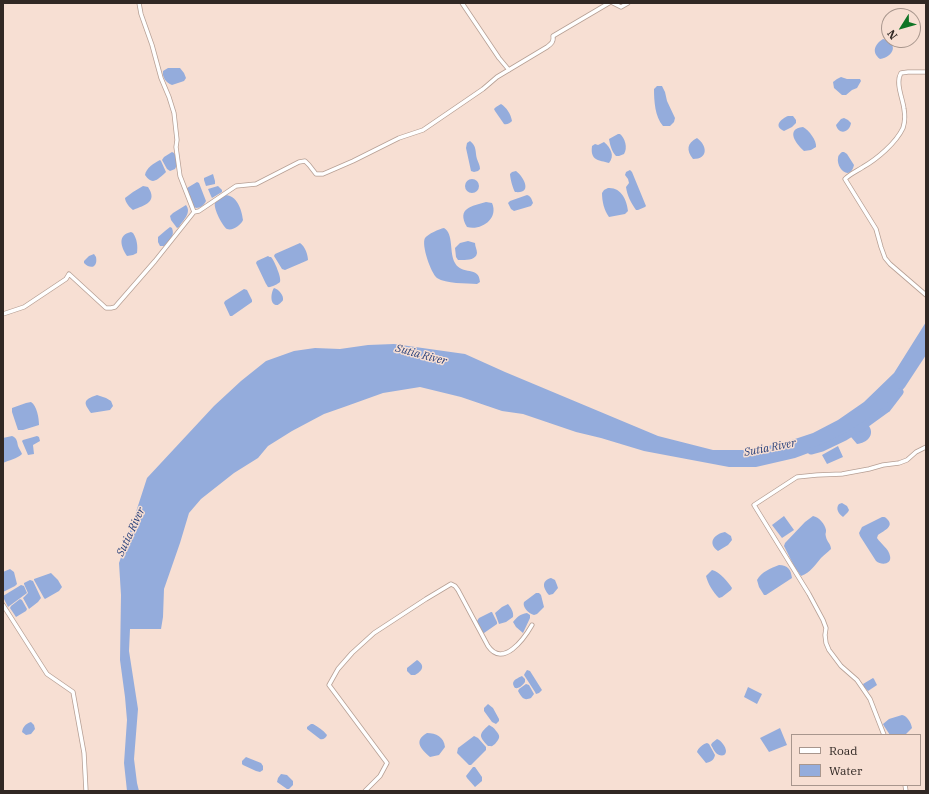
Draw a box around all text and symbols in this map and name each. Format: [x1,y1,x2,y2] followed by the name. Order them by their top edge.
[881,8,921,48] north arrow
[884,27,900,42] text: N
[394,342,448,368] water label: Sutia River
[743,437,797,459] water label: Sutia River
[114,505,148,559] water label: Sutia River
[791,734,921,786] legend
[829,743,858,758] text: Road
[829,763,862,778] text: Water

